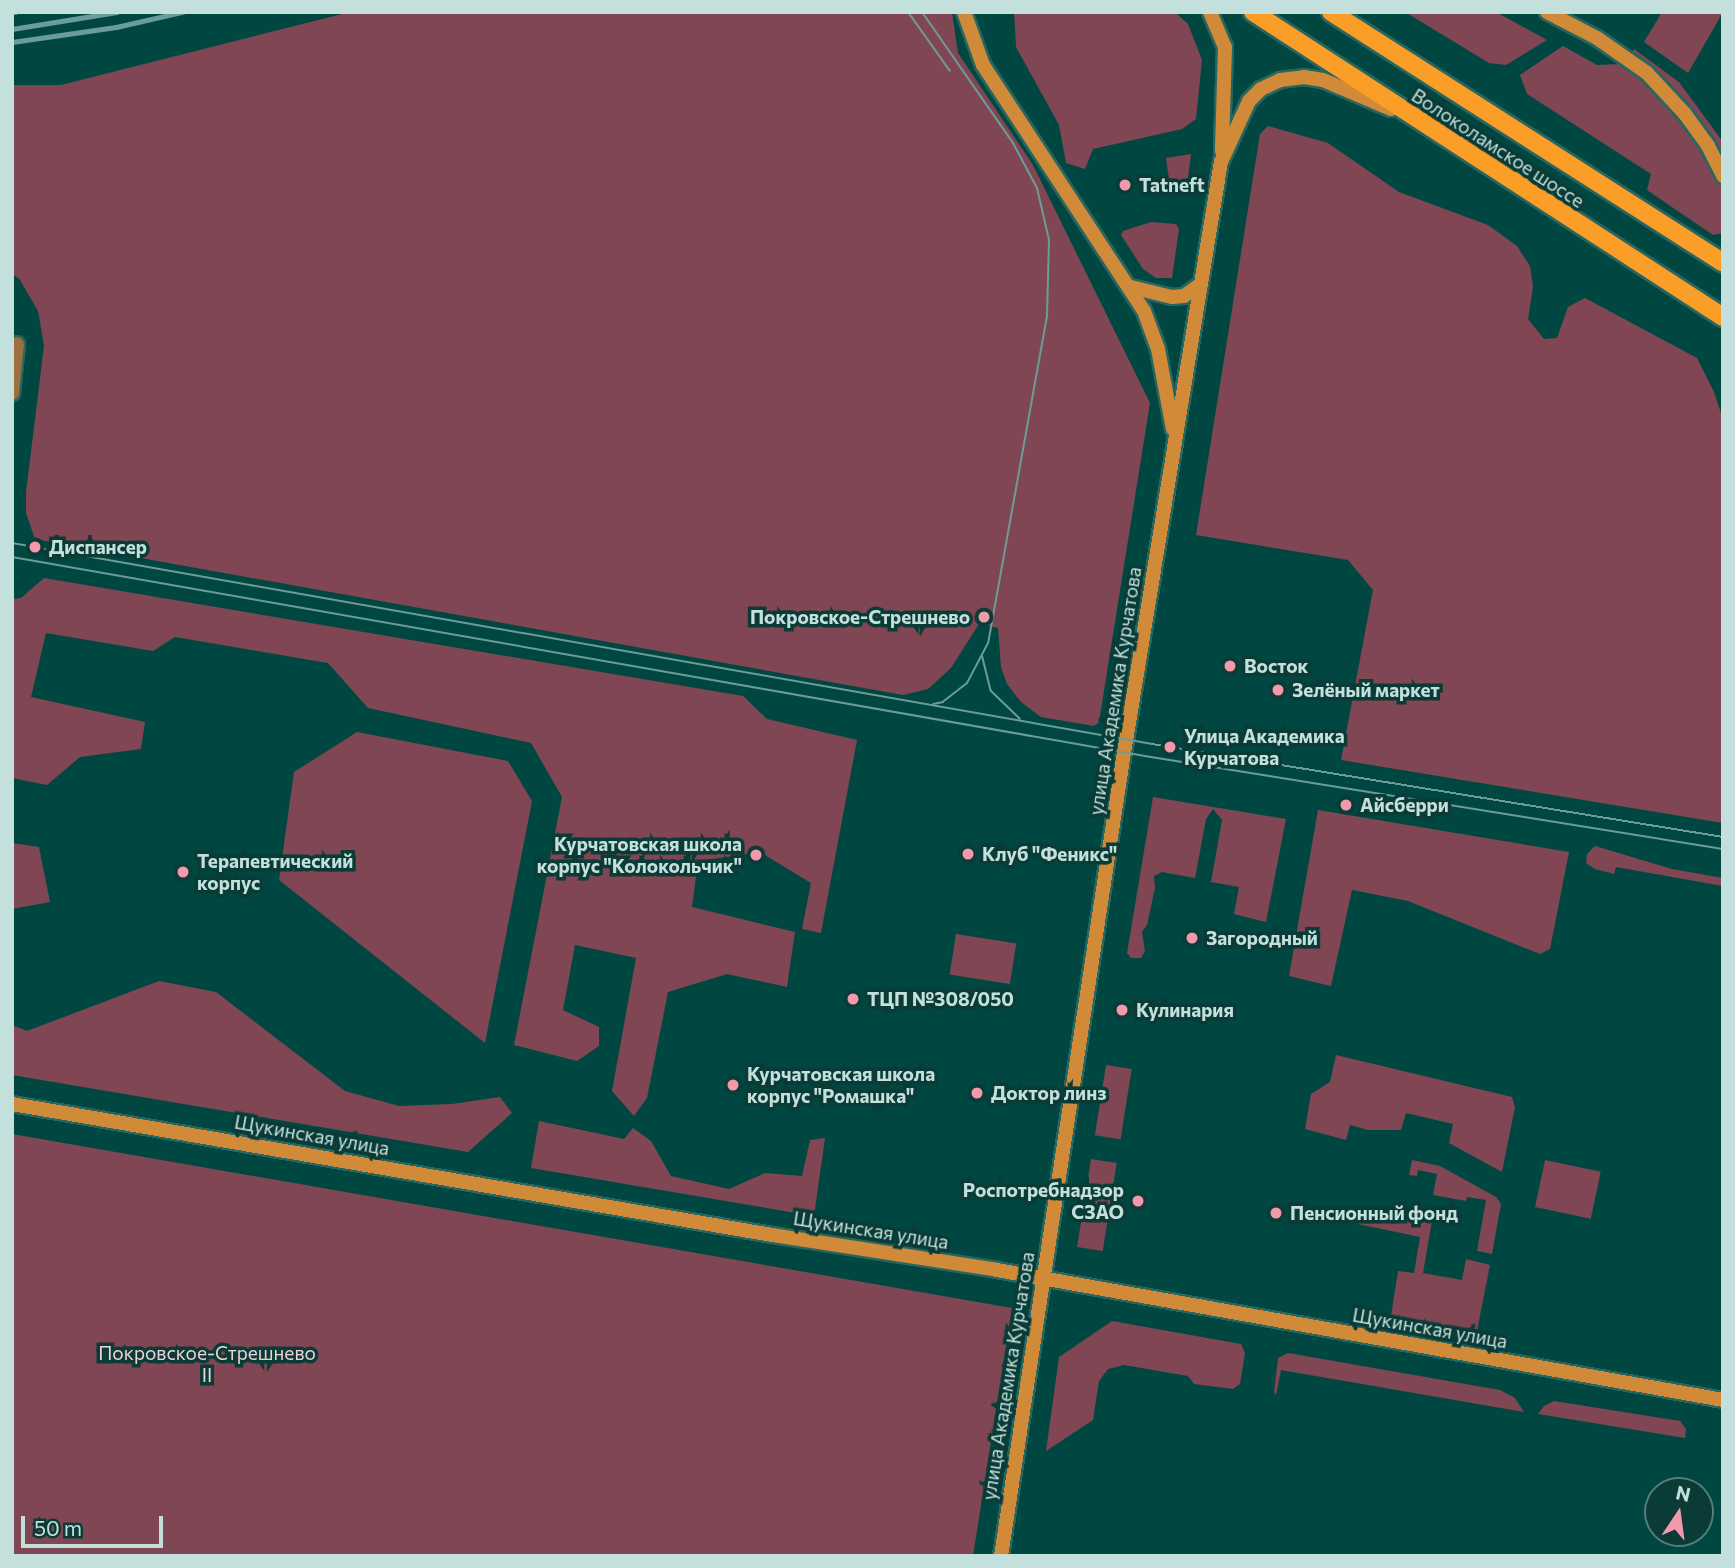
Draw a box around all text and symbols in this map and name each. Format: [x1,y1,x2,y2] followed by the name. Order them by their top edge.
[1407,84,1589,212] street label: Волоколамское шоссе
[1139,174,1205,196] place label: Tatneft
[1117,177,1133,193] marker: Tatneft
[49,536,147,558] place label: Диспансер
[27,539,43,555] marker: Диспансер
[1084,565,1146,817] street label: улица Академика Курчатова
[750,606,970,628] place label: Покровское-Стрешнево
[976,609,992,625] marker: Покровское-Стрешнево
[1244,655,1308,677] place label: Восток
[1222,658,1238,674] marker: Восток
[1292,679,1440,701] place label: Зелёный маркет
[1270,682,1286,698] marker: Зелёный маркет
[1184,725,1345,769] place label: Улица Академика Курчатова
[1162,739,1178,755] marker: Улица Академика Курчатова
[1360,794,1449,816] place label: Айсберри
[1338,797,1354,813] marker: Айсберри
[537,833,742,877] place label: Курчатовская школа корпус "Колокольчик"
[982,843,1117,865] place label: Клуб "Феникс"
[960,846,976,862] marker: Клуб "Феникс"
[748,847,764,863] marker: Курчатовская школа корпус "Колокольчик"
[197,850,353,894] place label: Терапевтический корпус
[175,864,191,880] marker: Терапевтический корпус
[1206,927,1318,949] place label: Загородный
[1184,930,1200,946] marker: Загородный
[867,988,1014,1010] place label: ТЦП №308/050
[845,991,861,1007] marker: ТЦП №308/050
[1136,999,1234,1021] place label: Кулинария
[1114,1002,1130,1018] marker: Кулинария
[747,1063,935,1107] place label: Курчатовская школа корпус "Ромашка"
[725,1077,741,1093] marker: Курчатовская школа корпус "Ромашка"
[991,1082,1106,1104] place label: Доктор линз
[969,1085,985,1101] marker: Доктор линз
[233,1110,391,1160] street label: Щукинская улица
[963,1179,1124,1223] place label: Роспотребнадзор СЗАО
[1130,1193,1146,1209] marker: Роспотребнадзор СЗАО
[1290,1202,1458,1224] place label: Пенсионный фонд
[1268,1205,1284,1221] marker: Пенсионный фонд
[792,1206,950,1254] street label: Щукинская улица
[977,1250,1039,1502] street label: улица Академика Курчатова
[1351,1303,1509,1353] street label: Щукинская улица
[98,1342,316,1386] park label: Покровское-Стрешнево II
[1644,1477,1714,1547] north arrow
[1674,1480,1693,1506] text: N
[24,1502,166,1546] scale bar
[34,1515,82,1540] text: 50 m

